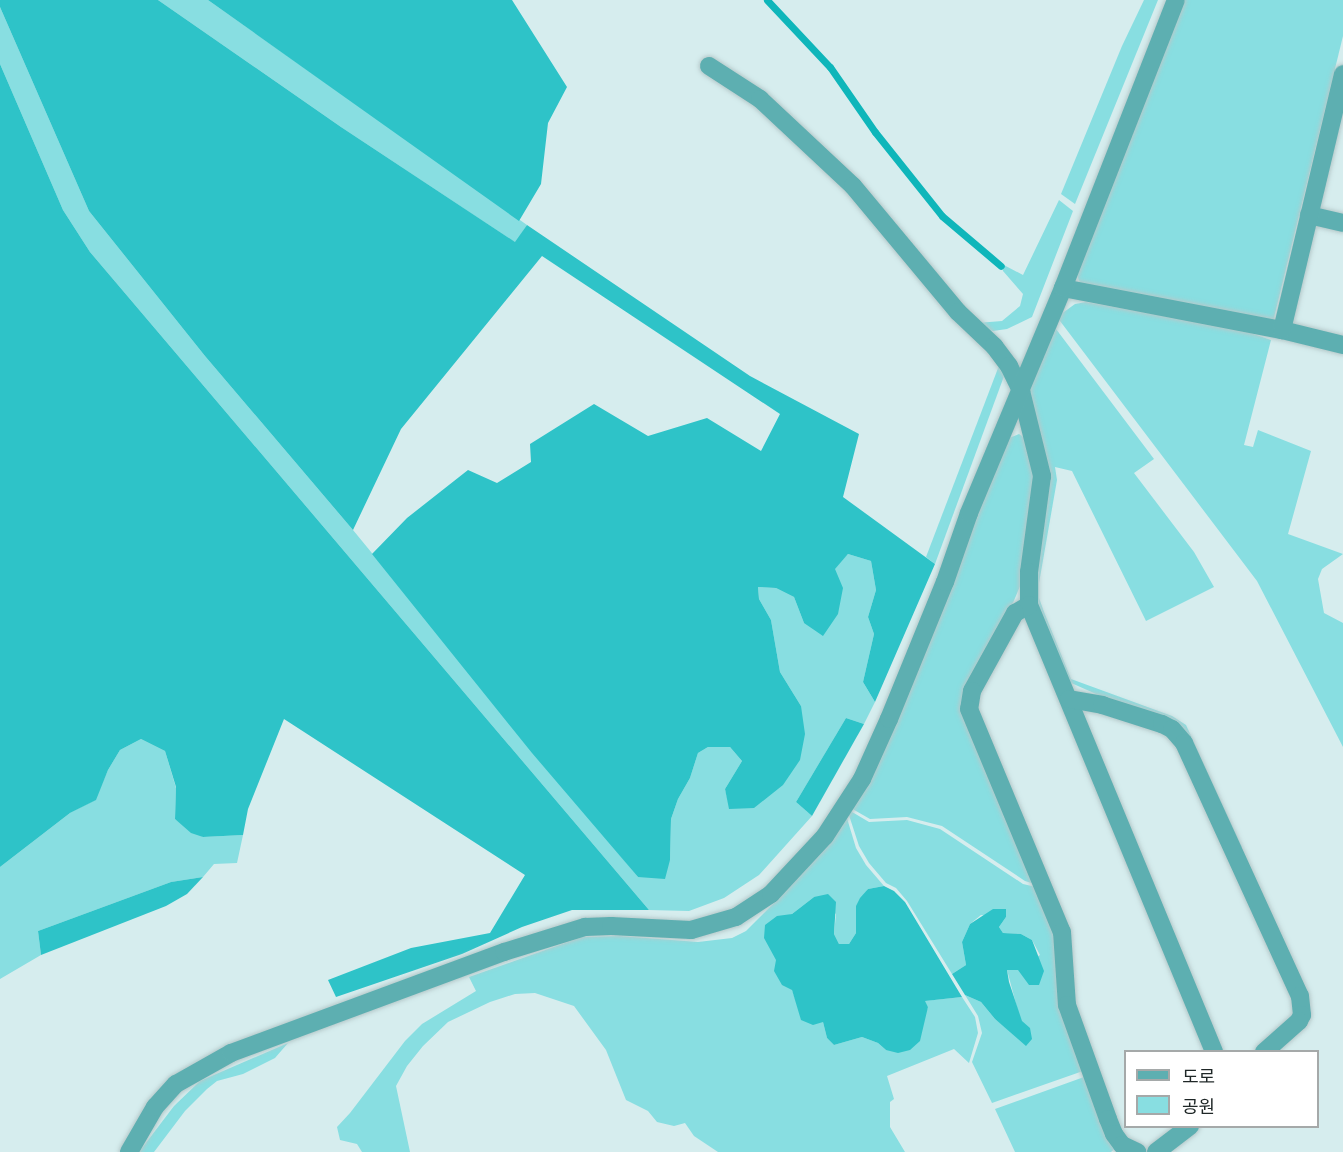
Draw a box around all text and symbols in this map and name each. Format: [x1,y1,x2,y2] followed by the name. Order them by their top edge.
[1124,1050,1319,1128] legend
[1182,1067,1215,1088] text: 도로
[1182,1097,1215,1118] text: 공원

